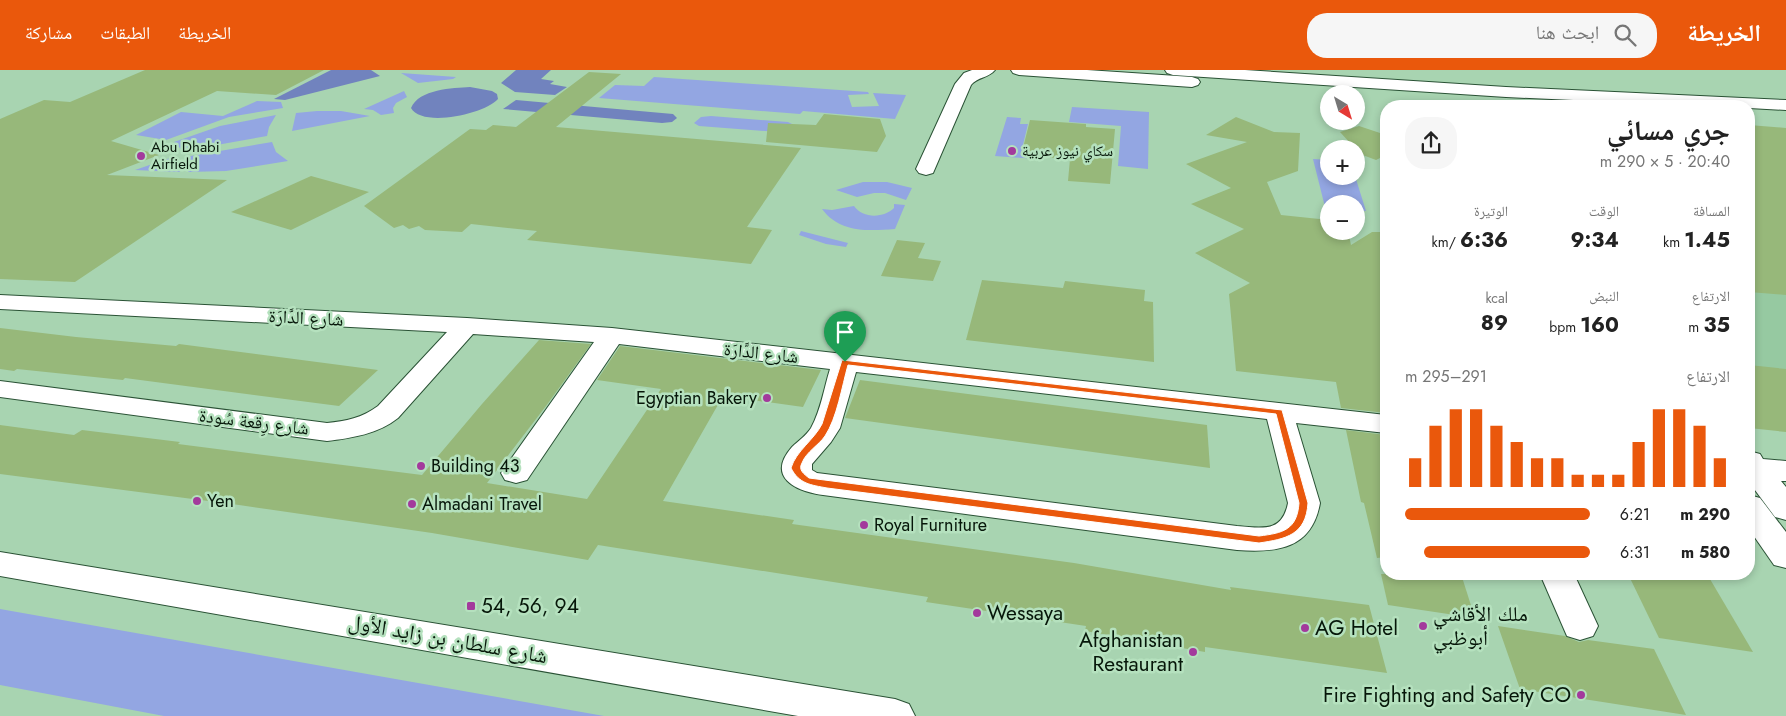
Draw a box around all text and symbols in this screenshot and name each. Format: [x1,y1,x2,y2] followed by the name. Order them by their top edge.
[1307,13,1657,58] search box
[1687,15,1761,50] text: الخريطة
[1536,19,1599,46] text: ابحث هنا
[25,20,72,46] text: مشاركة
[100,20,150,46] text: الطبقات
[178,20,231,46] text: الخريطة
[1611,21,1639,49] icon: search
[1320,85,1365,130] north arrow
[1320,85,1365,240] map controls
[1607,110,1730,151] text: جري مسائي
[1405,117,1457,169] button: share
[151,136,220,175] place label: Abu Dhabi Airfield
[1022,140,1113,163] place label: سكاي نيوز عربية
[1320,140,1365,185] button: +
[1006,145,1018,157] marker: سكاي نيوز عربية
[135,150,147,162] marker: Abu Dhabi Airfield
[1600,150,1730,173] text: 20:40 · 5 × 290 m
[1320,195,1365,240] button: −
[1474,201,1508,221] text: الوتيرة
[1589,201,1619,221] text: الوقت
[1693,201,1730,221] text: المسافة
[1460,225,1508,255] text: 6:36
[1570,225,1619,255] text: 9:34
[1684,225,1730,255] text: 1.45
[1432,232,1460,252] text: /km
[1663,232,1684,252] text: km
[1589,286,1619,306] text: النبض
[1692,286,1730,306] text: الارتفاع
[1485,288,1508,308] text: kcal
[268,303,344,333] street label: شارع الدَّارَة
[1481,308,1508,338] text: 89
[1580,310,1619,340] text: 160
[1703,310,1730,340] text: 35
[824,311,866,362] pin
[1549,317,1580,337] text: bpm
[1688,317,1703,337] text: m
[831,318,859,346] icon: arrive
[722,336,800,370] street label: شارع الدَّارَة
[1405,365,1487,388] text: 291–295 m
[1686,365,1730,388] text: الارتفاع
[636,385,757,411] place label: Egyptian Bakery
[761,392,773,404] marker: Egyptian Bakery
[198,402,310,442] street label: شارع رِقعة سُودة
[431,453,520,479] place label: Building 43
[415,460,427,472] marker: Building 43
[207,488,234,514] place label: Yen
[422,491,542,517] place label: Almadani Travel
[191,495,203,507] marker: Yen
[406,498,418,510] marker: Almadani Travel
[1620,503,1650,526] text: 6:21
[1680,503,1730,526] text: 290 m
[874,512,987,538] place label: Royal Furniture
[858,519,870,531] marker: Royal Furniture
[1620,541,1650,564] text: 6:31
[1681,541,1730,564] text: 580 m
[481,591,579,621] place label: 54, 56, 94
[987,598,1063,628] place label: Wessaya
[1433,599,1528,654] place label: ملك الأقاشي أبوظبي
[465,600,477,612] marker: 54, 56, 94
[346,607,550,671] street label: شارع سلطان بن زايد الأول
[971,607,983,619] marker: Wessaya
[1315,613,1398,643] place label: AG Hotel
[1417,620,1429,632] marker: ملك الأقاشي أبوظبي
[1299,622,1311,634] marker: AG Hotel
[1079,625,1183,679] place label: Afghanistan Restaurant
[1187,646,1199,658] marker: Afghanistan Restaurant
[1323,680,1571,710] place label: Fire Fighting and Safety CO
[1575,689,1587,701] marker: Fire Fighting and Safety CO

